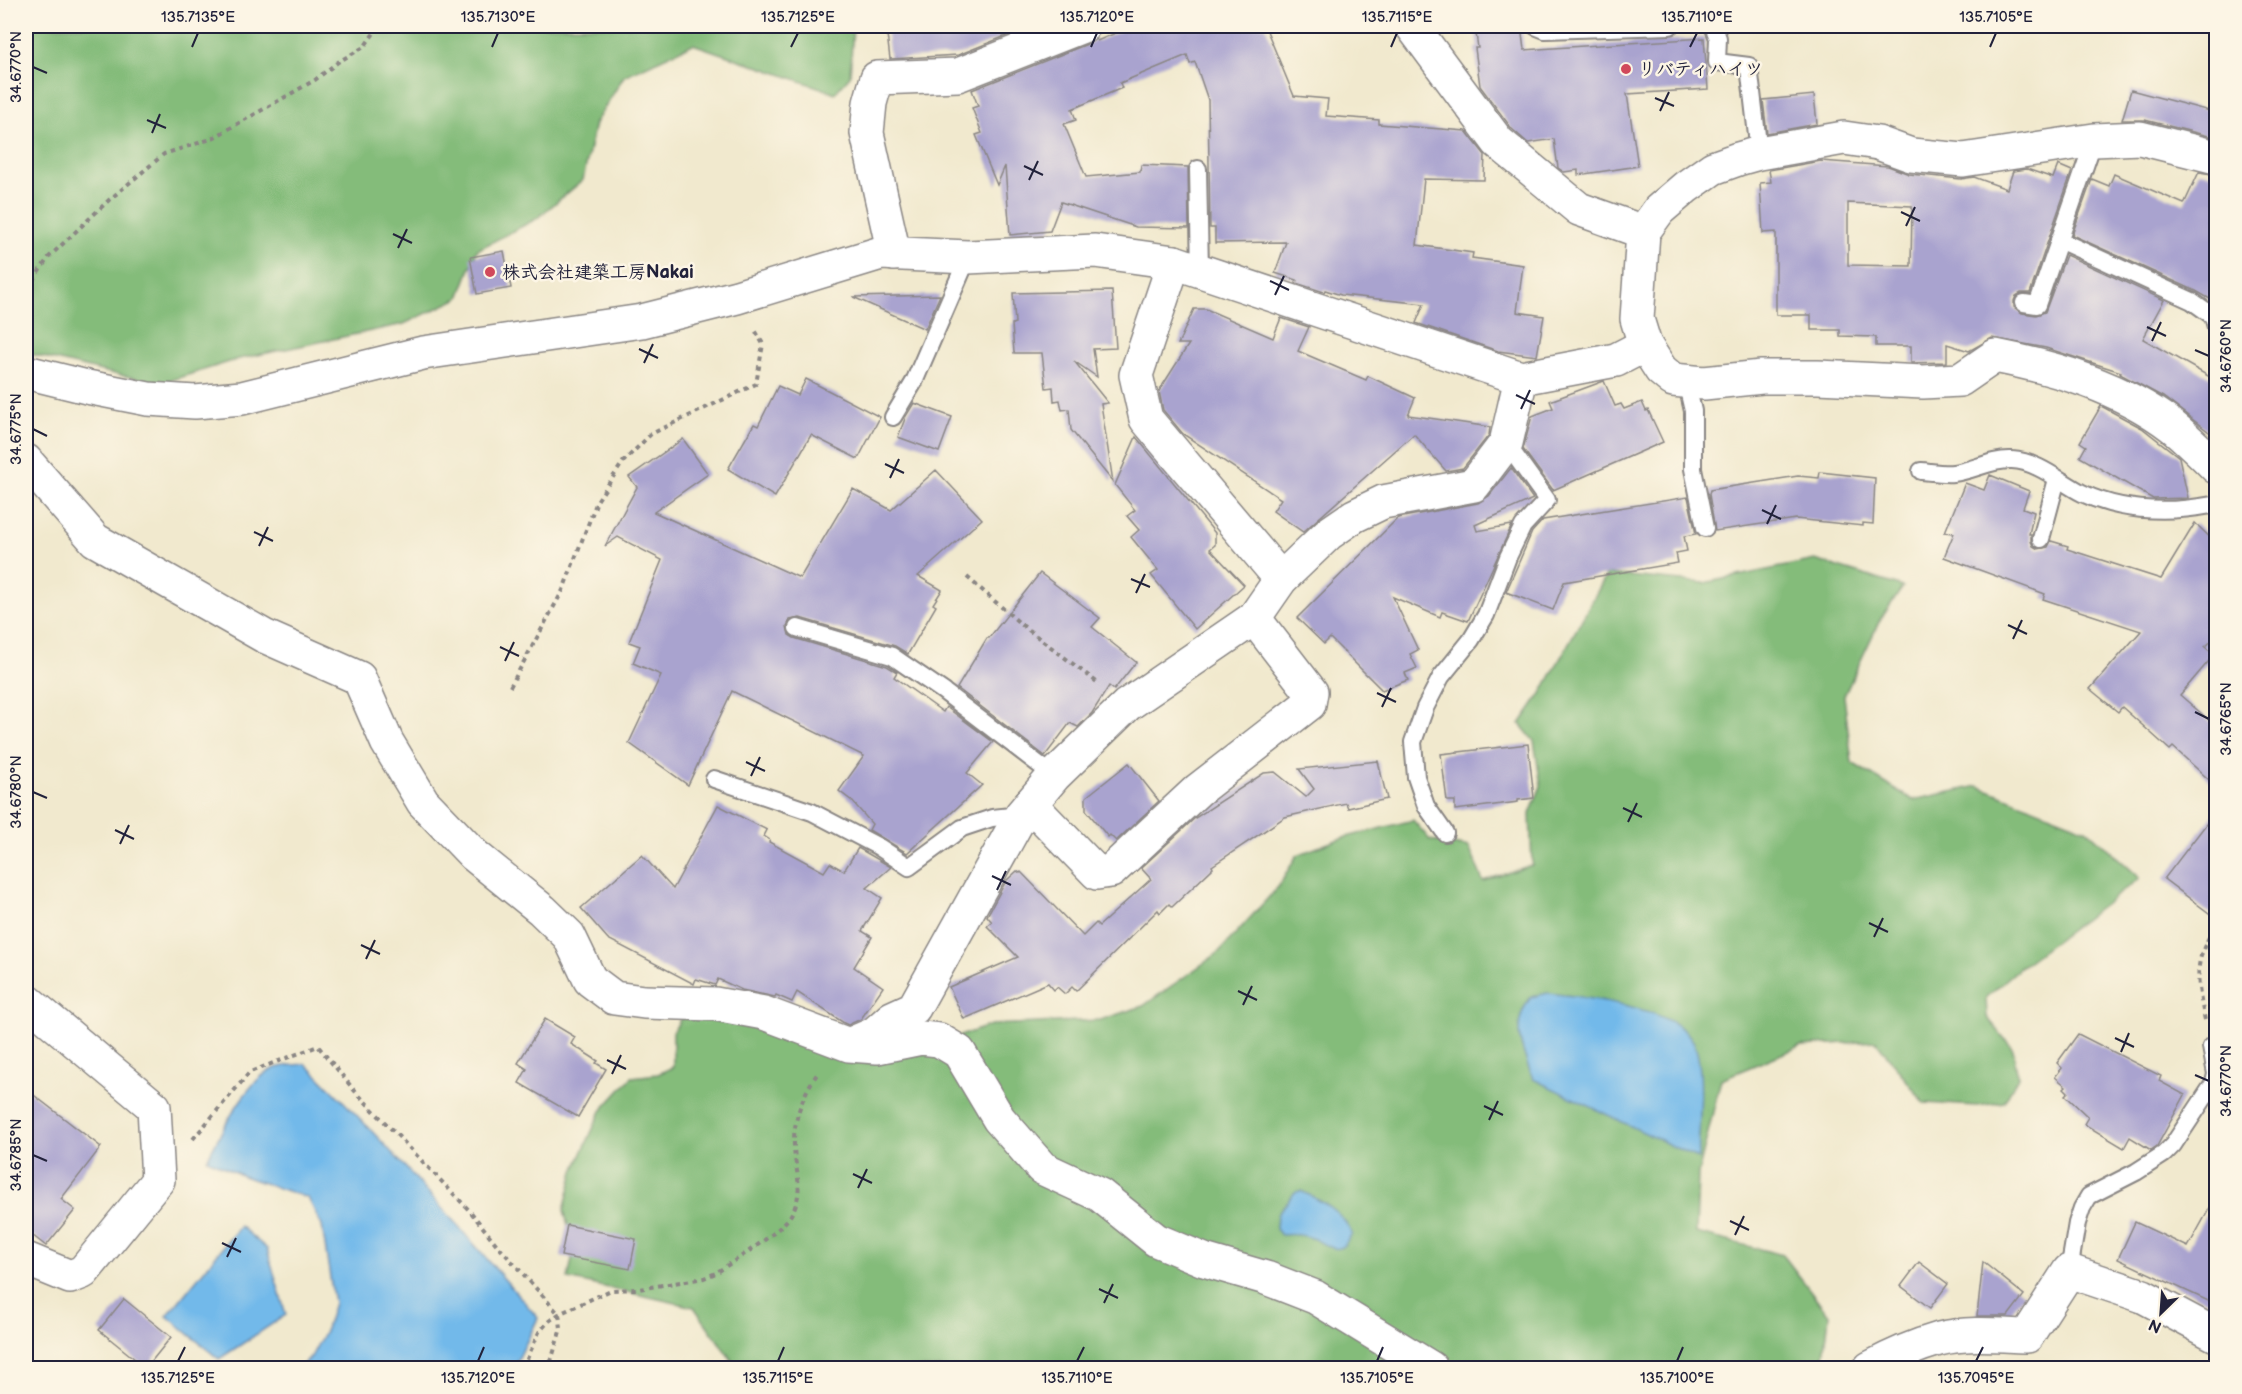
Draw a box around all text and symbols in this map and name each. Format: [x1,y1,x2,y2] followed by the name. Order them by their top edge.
[161,8,235,27] text: 135.7135°E
[461,8,535,27] text: 135.7130°E
[761,8,835,27] text: 135.7125°E
[1060,8,1134,27] text: 135.7120°E
[1362,8,1432,27] text: 135.7115°E
[1661,8,1733,27] text: 135.7110°E
[1959,8,2033,27] text: 135.7105°E
[7,31,26,103] text: 34.6770°N
[1638,59,1763,80] place label: リバティハイツ
[1619,62,1633,76] marker: リバティハイツ
[502,262,694,283] place label: 株式会社建築工房Nakai
[483,265,497,279] marker: 株式会社建築工房Nakai
[2217,319,2236,393] text: 34.6760°N
[7,393,26,465] text: 34.6775°N
[2217,682,2236,756] text: 34.6765°N
[7,755,26,829] text: 34.6780°N
[2217,1045,2236,1117] text: 34.6770°N
[7,1118,26,1192] text: 34.6785°N
[2131,1283,2191,1343] north arrow
[2146,1314,2165,1336] text: N
[141,1369,215,1388] text: 135.7125°E
[441,1369,515,1388] text: 135.7120°E
[743,1369,813,1388] text: 135.7115°E
[1041,1369,1113,1388] text: 135.7110°E
[1340,1369,1414,1388] text: 135.7105°E
[1640,1369,1714,1388] text: 135.7100°E
[1938,1369,2014,1388] text: 135.7095°E

